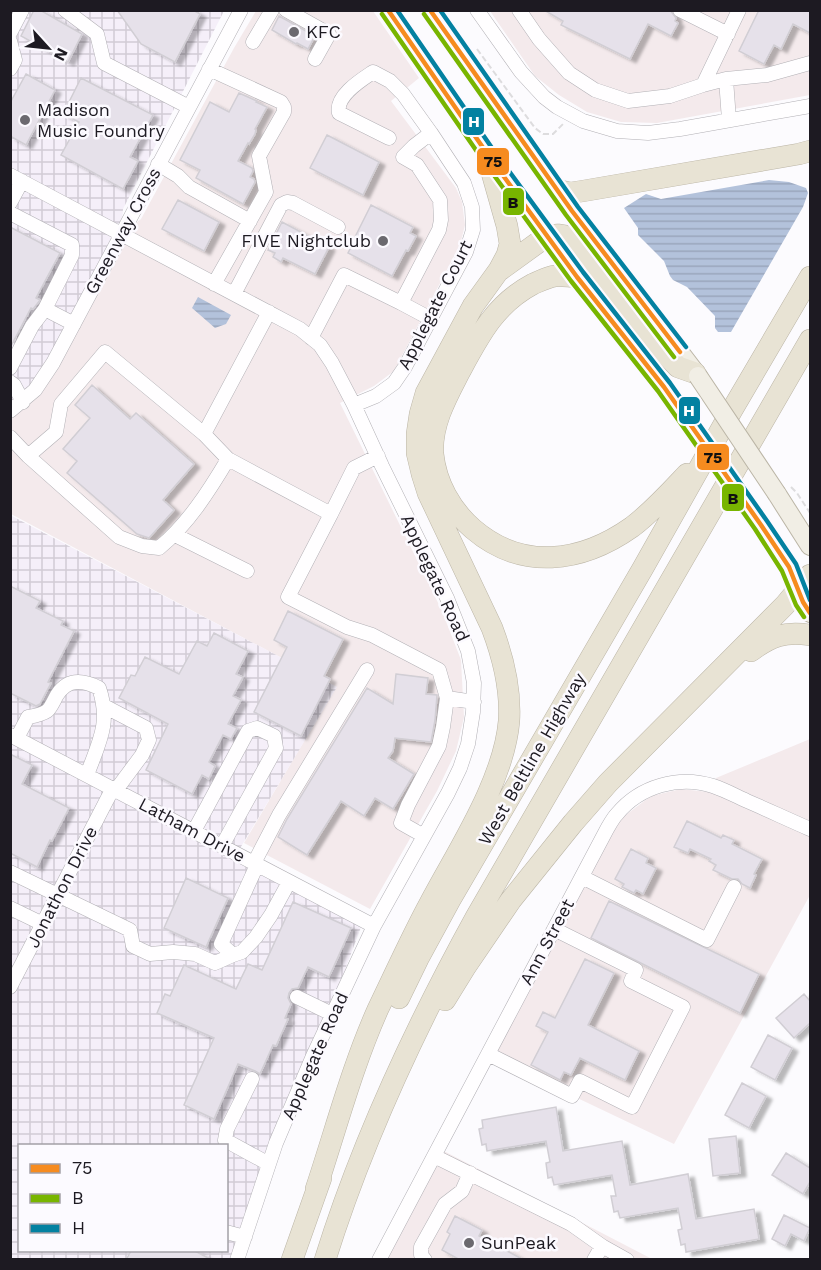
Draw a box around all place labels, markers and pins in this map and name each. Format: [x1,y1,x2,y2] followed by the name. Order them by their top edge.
[306,21,341,42] place label: KFC
[287,25,301,39] marker: KFC
[37,99,165,141] place label: Madison Music Foundry
[18,113,32,127] marker: Madison Music Foundry
[241,230,371,251] place label: FIVE Nightclub
[376,234,390,248] marker: FIVE Nightclub
[481,1232,556,1253] place label: SunPeak
[462,1236,476,1250] marker: SunPeak

